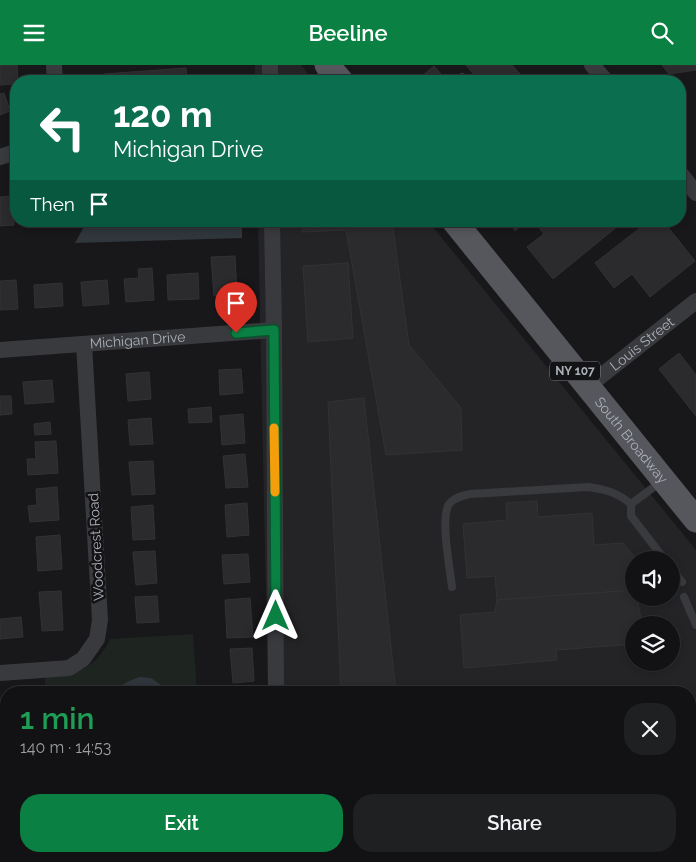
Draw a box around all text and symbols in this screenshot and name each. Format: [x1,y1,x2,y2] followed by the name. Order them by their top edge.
[20,19,48,47] icon: menu
[648,19,676,47] icon: search
[308,20,388,46] text: Beeline
[113,94,213,135] text: 120 m
[30,95,95,160] icon: left
[113,136,263,162] text: Michigan Drive
[85,190,113,218] icon: arrive
[30,193,75,215] text: Then
[215,282,257,333] pin
[222,289,250,317] icon: arrive
[607,313,677,374] street label: Louis Street
[89,328,186,351] street label: Michigan Drive
[550,361,600,381] road number: NY 107
[592,394,671,487] street label: South Broadway
[85,493,107,601] street label: Woodcrest Road
[625,551,680,671] map controls
[625,551,680,606] button: sound
[249,589,301,641] position arrow
[625,616,680,671] button: layers
[20,701,95,736] text: 1 min
[624,703,676,755] button: close
[20,738,111,757] text: 140 m · 14:53
[20,794,343,852] button: Exit
[353,794,676,852] button: Share

